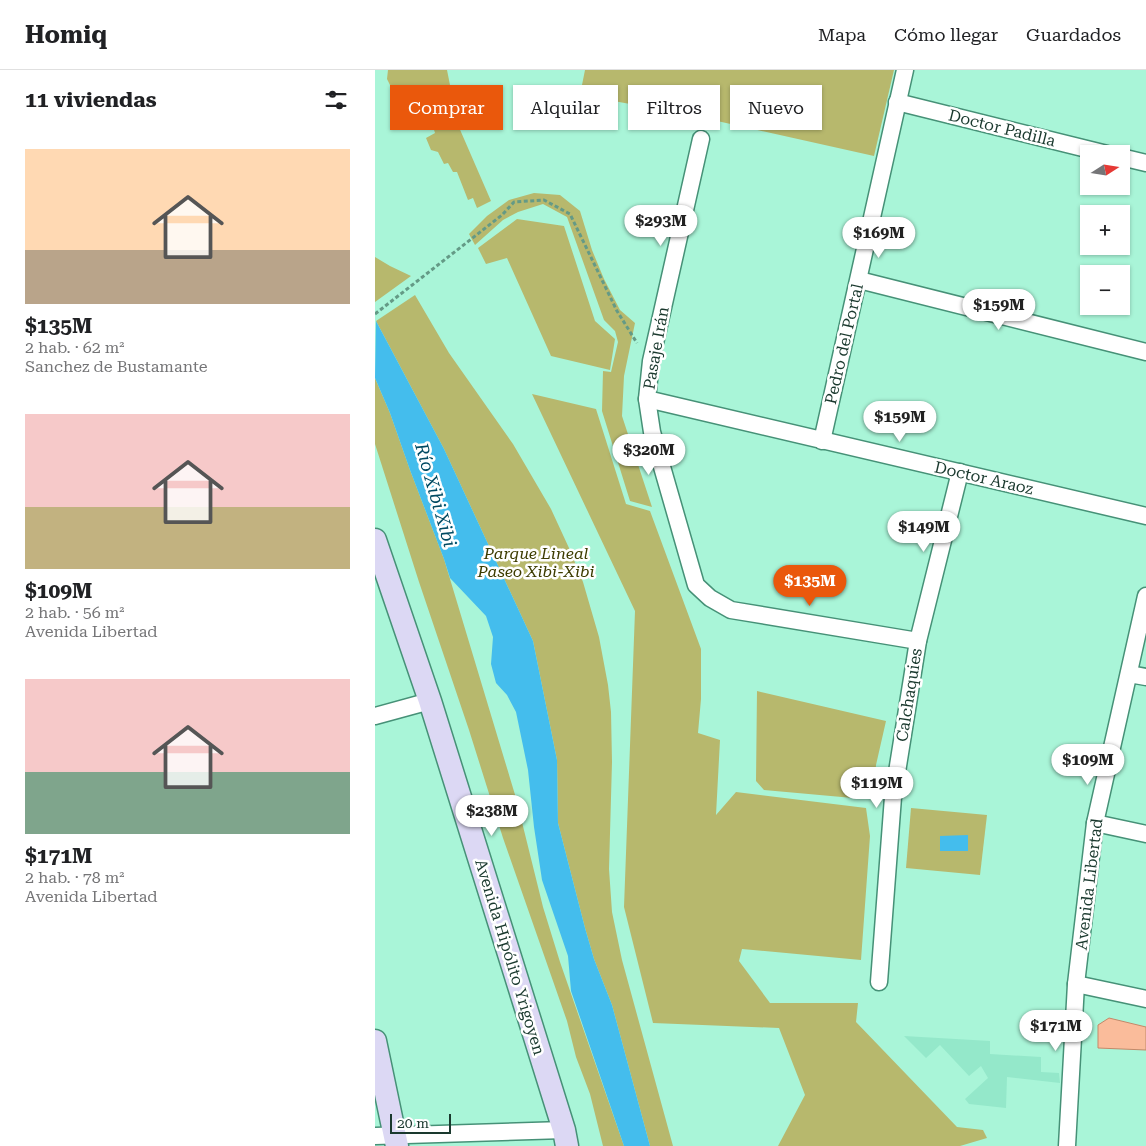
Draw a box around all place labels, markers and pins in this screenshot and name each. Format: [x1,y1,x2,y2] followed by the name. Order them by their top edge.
[626,204,696,247] pin: $293M
[844,216,914,259] pin: $169M
[964,288,1034,331] pin: $159M
[865,400,935,443] pin: $159M
[614,434,684,476] pin: $320M
[889,510,959,553] pin: $149M
[775,564,845,607] pin: $135M
[1053,744,1123,786] pin: $109M
[842,766,912,809] pin: $119M
[457,794,527,837] pin: $238M
[1021,1010,1091,1052] pin: $171M

